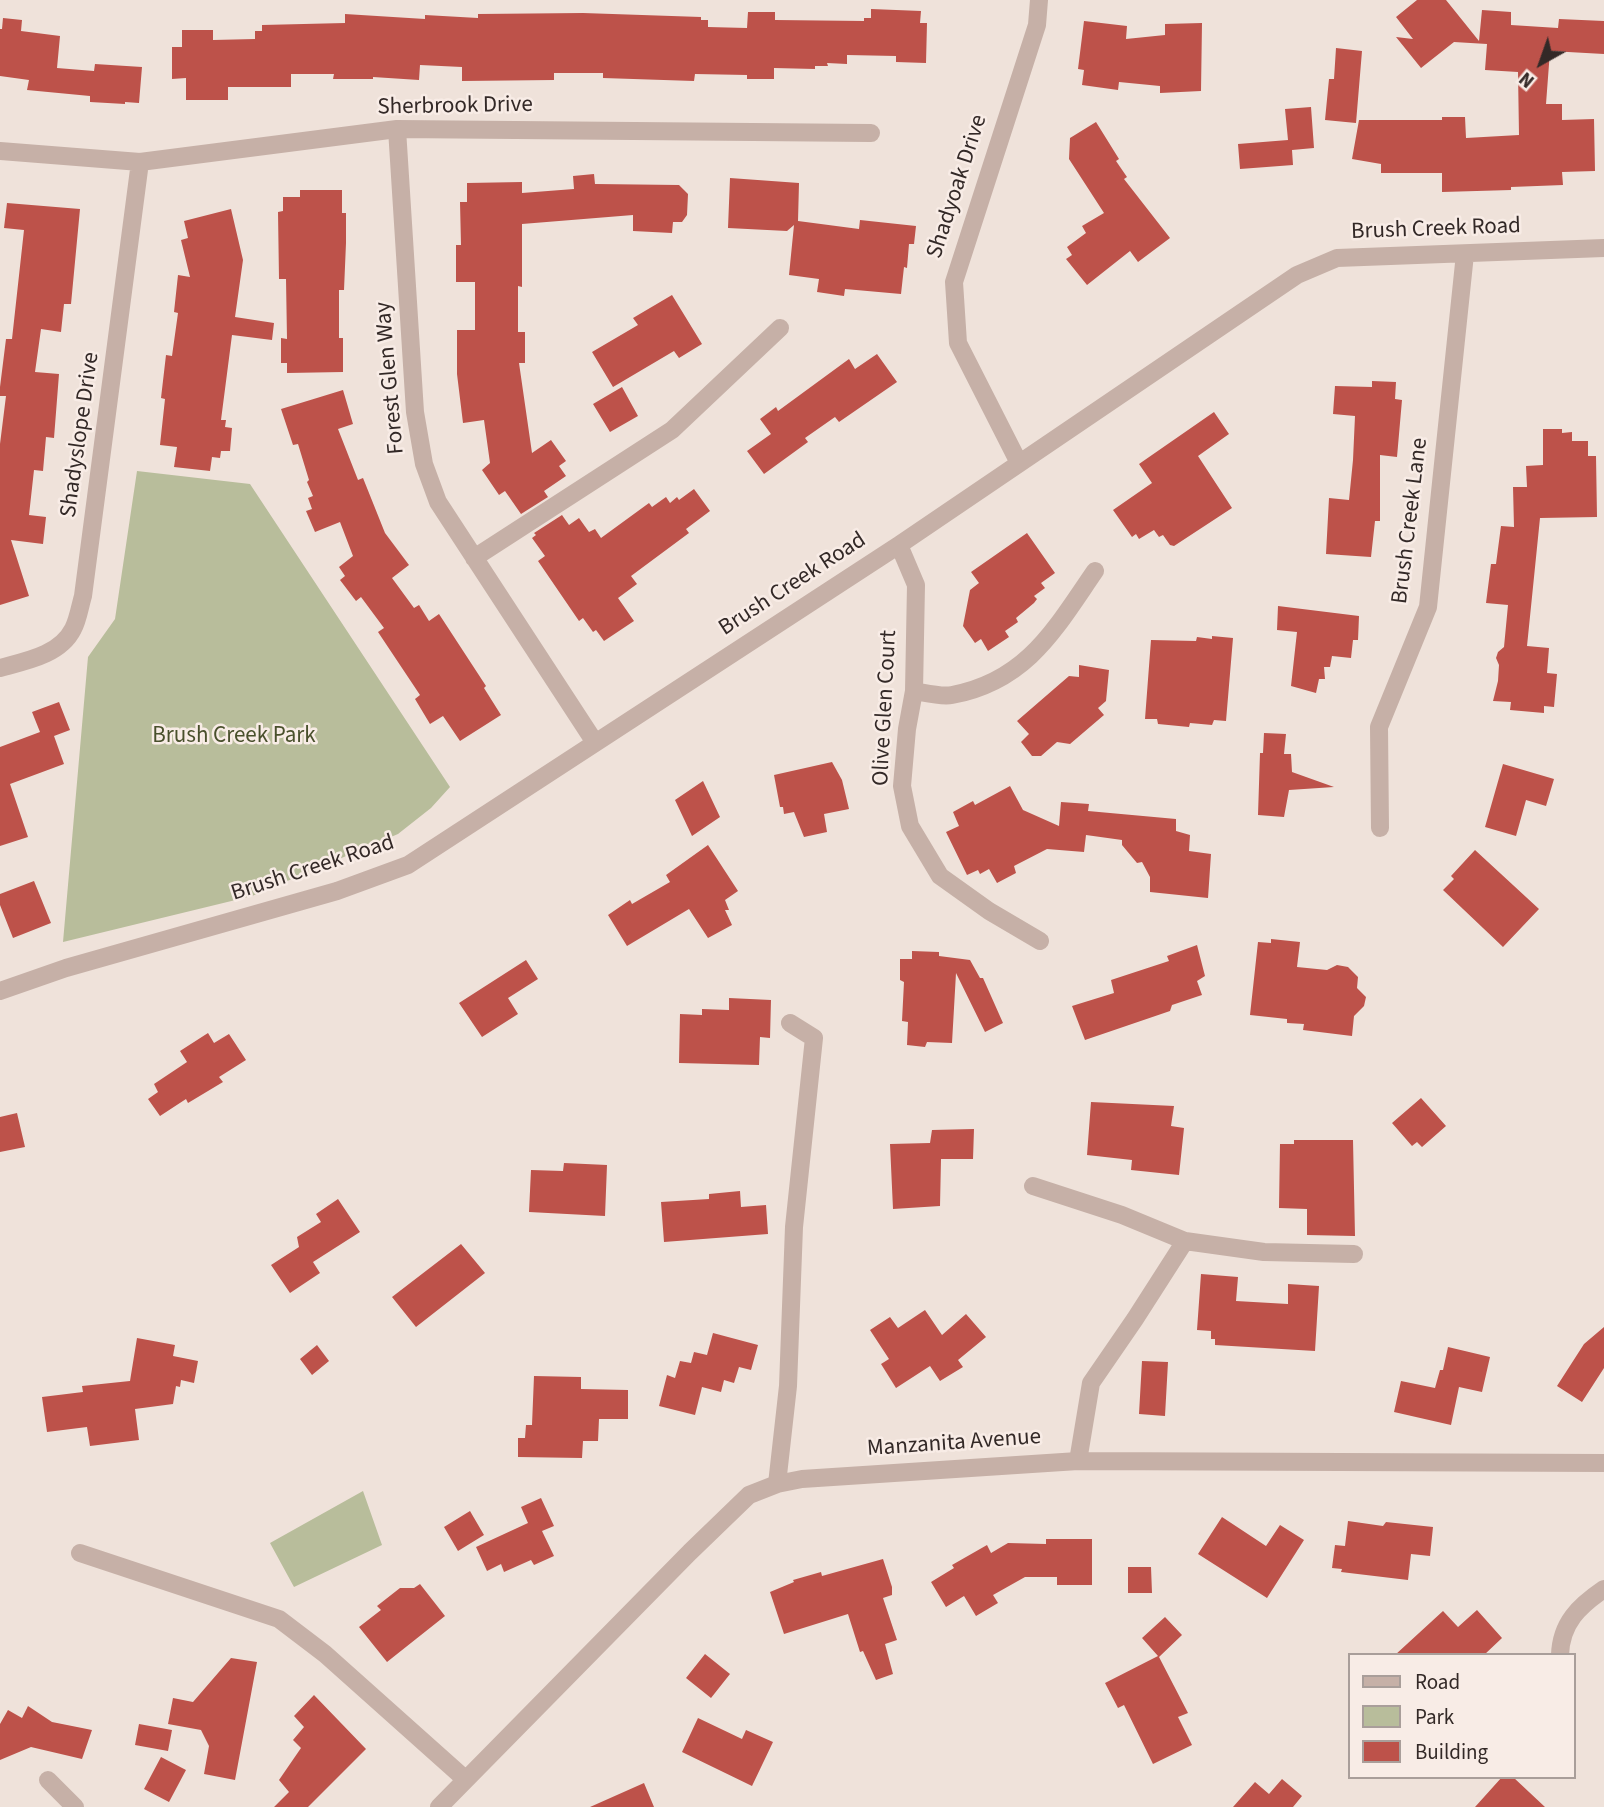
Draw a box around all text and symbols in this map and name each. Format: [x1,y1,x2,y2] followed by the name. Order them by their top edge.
[1506,28,1576,98] north arrow
[1514,65,1541,94] text: N
[377,92,533,122] street label: Sherbrook Drive
[922,112,994,262] street label: Shadyoak Drive
[1351,213,1521,247] street label: Brush Creek Road
[371,301,411,455] street label: Forest Glen Way
[56,351,106,519] street label: Shadyslope Drive
[1387,436,1435,606] street label: Brush Creek Lane
[714,527,872,643] street label: Brush Creek Road
[868,629,904,787] street label: Olive Glen Court
[152,723,316,751] park label: Brush Creek Park
[228,830,398,908] street label: Brush Creek Road
[866,1424,1042,1464] street label: Manzanita Avenue
[1348,1653,1576,1779] legend
[1415,1667,1460,1697] text: Road
[1415,1702,1454,1732] text: Park
[1415,1737,1488,1767] text: Building

